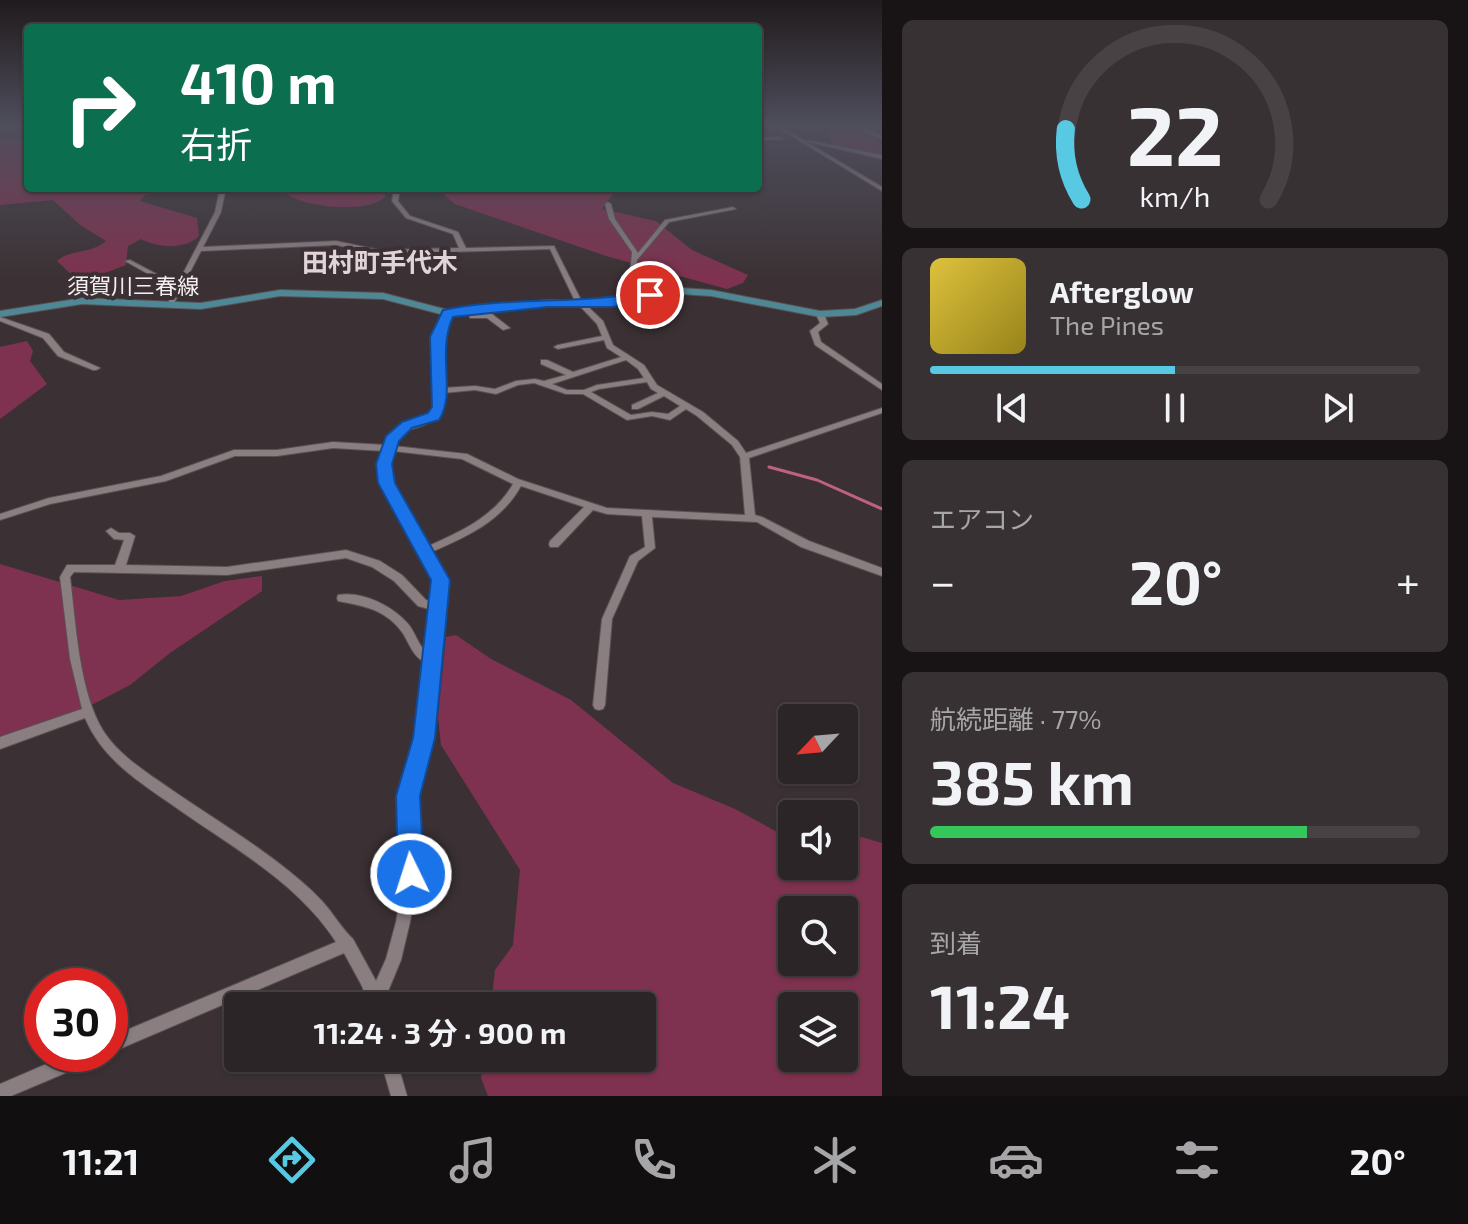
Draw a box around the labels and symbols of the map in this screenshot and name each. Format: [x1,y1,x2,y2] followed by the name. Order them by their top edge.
[302,246,458,277] district label: 田村町手代木
[616,261,684,329] pin
[67,272,199,298] street label: 須賀川三春線
[778,704,858,784] north arrow
[369,832,453,916] position arrow
[24,968,128,1072] speed limit sign: 30

